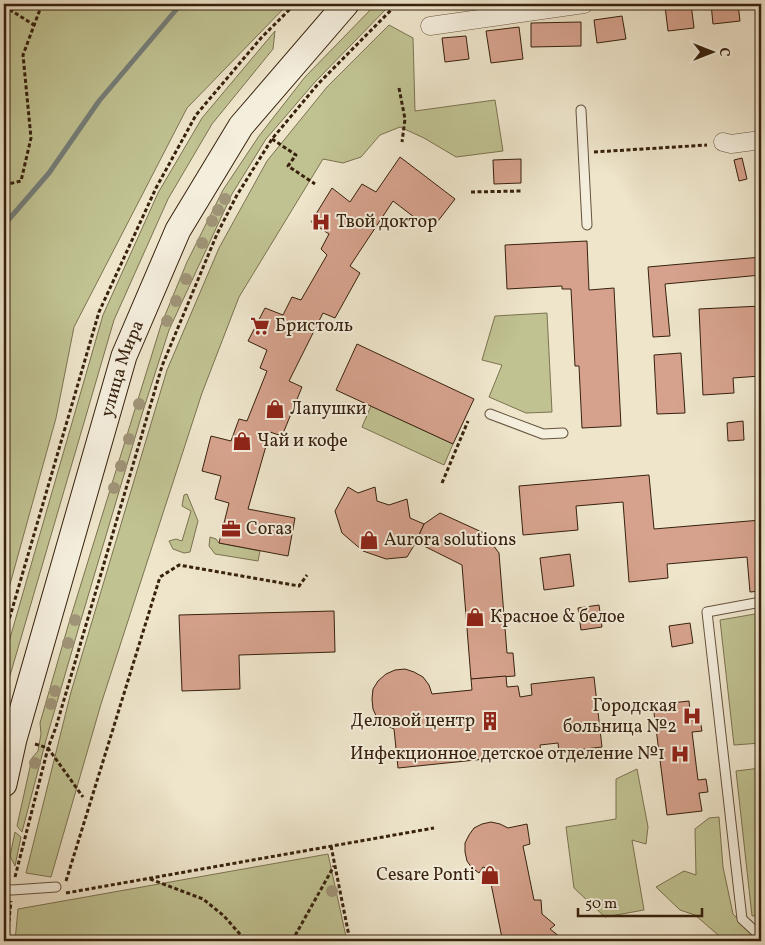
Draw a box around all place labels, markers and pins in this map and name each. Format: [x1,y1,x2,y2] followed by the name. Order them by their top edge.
[336,210,437,235] place label: Твой доктор
[310,211,332,233] hospital icon: Твой доктор
[275,314,353,339] place label: Бристоль
[249,315,271,337] supermarket icon: Бристоль
[290,397,367,422] place label: Лапушки
[264,398,286,420] shop icon: Лапушки
[257,429,348,454] place label: Чай и кофе
[231,430,253,452] shop icon: Чай и кофе
[246,517,292,542] place label: Согаз
[220,518,242,540] office icon: Согаз
[384,528,516,553] place label: Aurora solutions
[358,529,380,551] shop icon: Aurora solutions
[490,605,625,630] place label: Красное & белое
[464,606,486,628] shop icon: Красное & белое
[563,694,677,740] place label: Городская больница №2
[681,705,703,727] hospital icon: Городская больница №2
[351,709,475,734] place label: Деловой центр
[479,710,501,732] building icon: Деловой центр
[350,742,665,767] place label: Инфекционное детское отделение №1
[669,743,691,765] hospital icon: Инфекционное детское отделение №1
[376,863,475,888] place label: Cesare Ponti
[479,864,501,886] shop icon: Cesare Ponti

